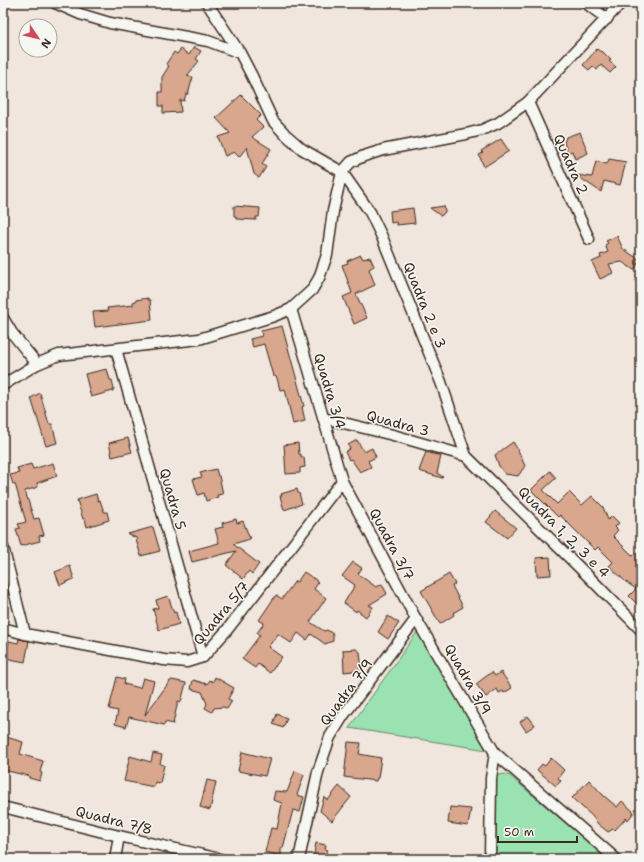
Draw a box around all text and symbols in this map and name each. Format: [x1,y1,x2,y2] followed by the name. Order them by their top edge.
[18,18,58,58] north arrow
[37,36,54,52] text: N
[550,131,592,197] street label: Quadra 2
[399,259,451,351] street label: Quadra 2 e 3
[310,351,350,431] street label: Quadra 3/4
[365,406,431,440] street label: Quadra 3
[156,466,190,532] street label: Quadra 5
[514,482,614,582] street label: Quadra 1, 2, 3 e 4
[366,505,418,583] street label: Quadra 3/7
[189,577,253,649] street label: Quadra 5/7
[441,640,495,718] street label: Quadra 3/9
[316,655,376,729] street label: Quadra 7/9
[74,802,154,838] street label: Quadra 7/8
[498,818,577,844] scale bar
[504,824,534,840] text: 50 m

